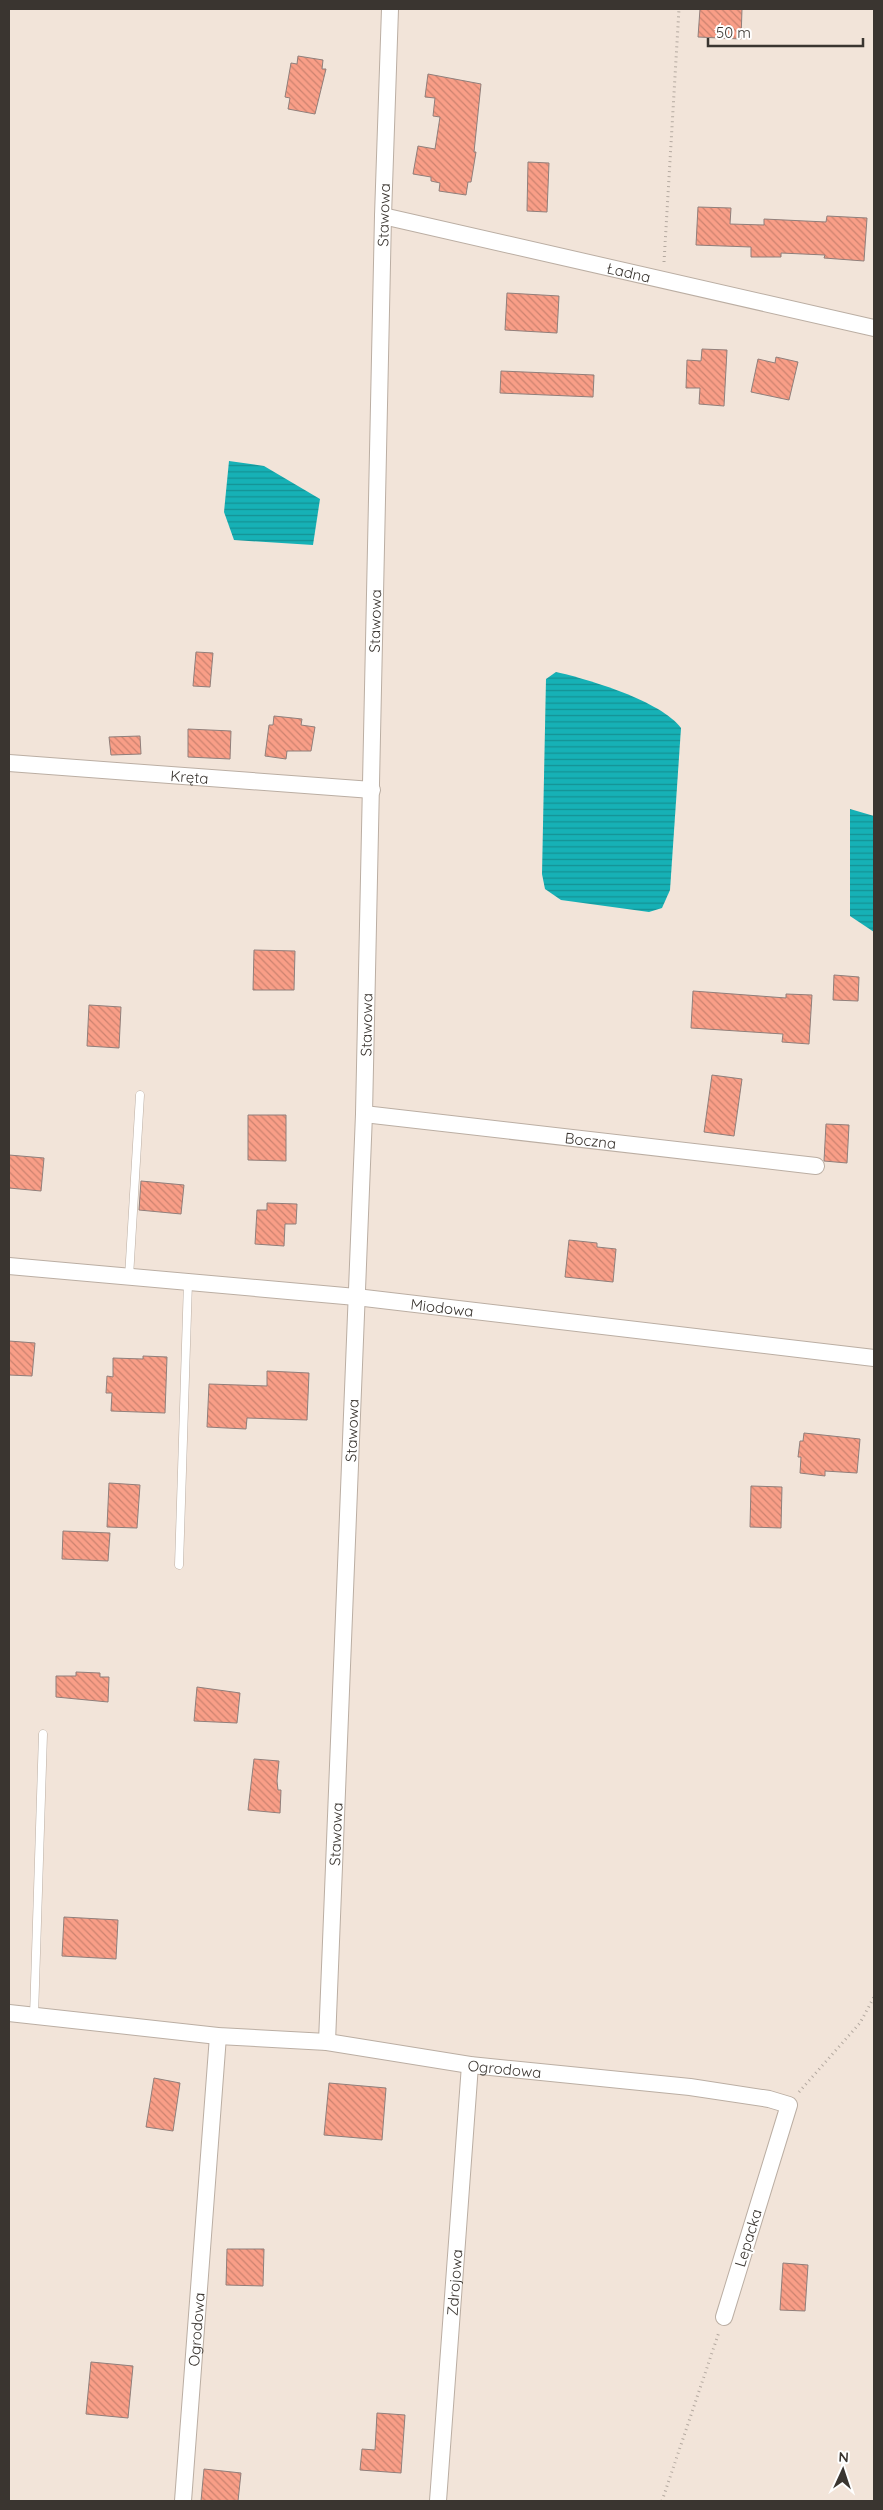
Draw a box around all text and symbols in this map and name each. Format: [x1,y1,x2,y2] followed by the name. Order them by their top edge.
[708,15,863,47] scale bar
[716,23,751,42] text: 50 m
[373,183,394,247] street label: Stawowa
[605,258,653,286] street label: Ładna
[364,589,385,653] street label: Stawowa
[170,766,209,787] street label: Kręta
[356,993,376,1057] street label: Stawowa
[564,1128,617,1152] street label: Boczna
[409,1294,475,1320] street label: Miodowa
[341,1398,362,1463] street label: Stawowa
[325,1802,346,1866] street label: Stawowa
[467,2055,542,2082] street label: Ogrodowa
[730,2207,766,2269] street label: Lepacka
[442,2249,466,2317] street label: Zdrojowa
[184,2292,208,2367] street label: Ogrodowa
[818,2445,868,2495] north arrow
[838,2448,849,2466] text: N

